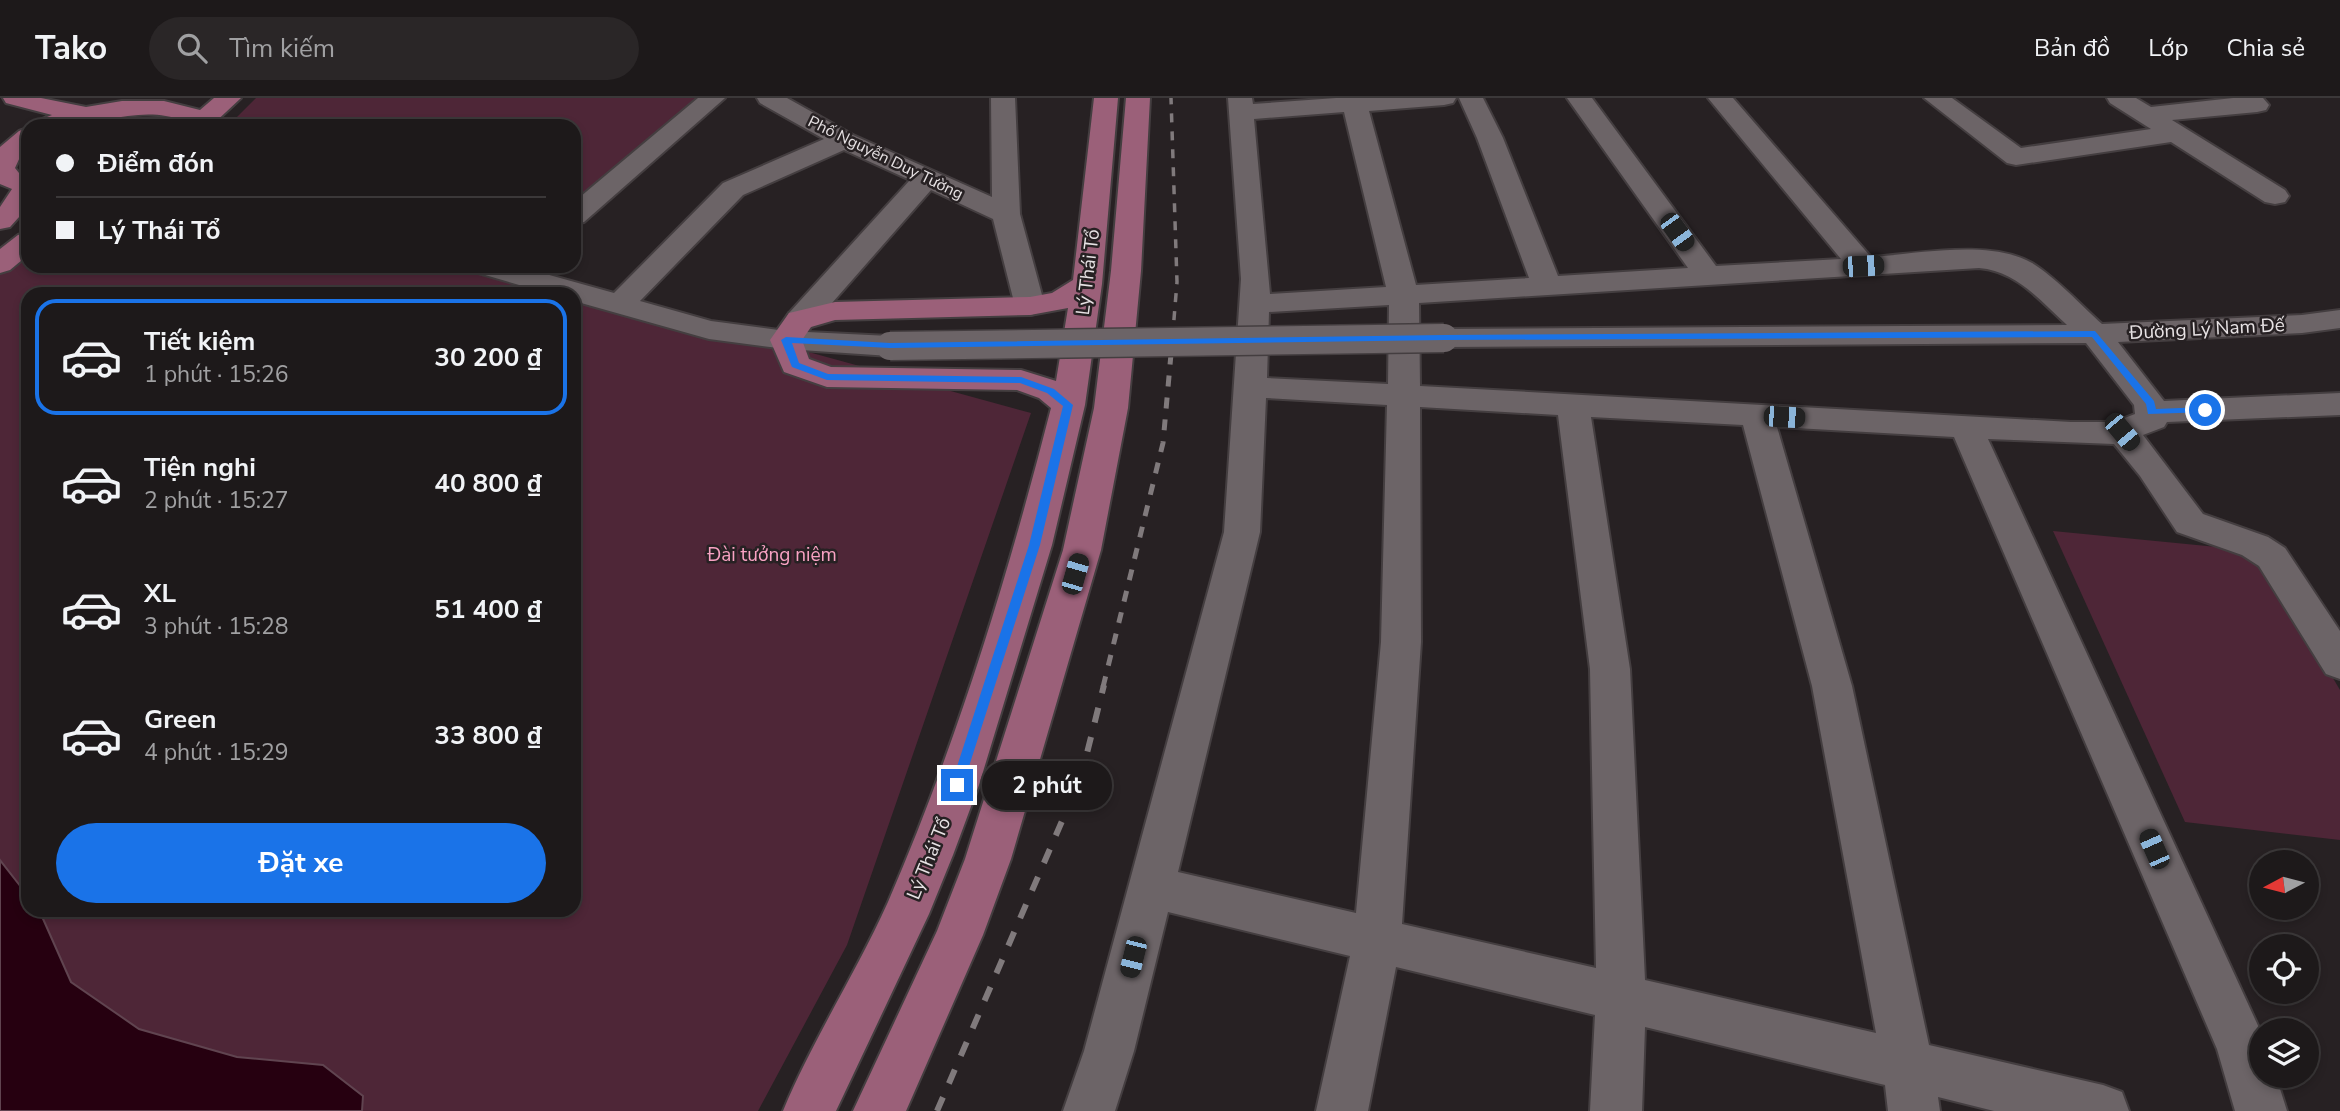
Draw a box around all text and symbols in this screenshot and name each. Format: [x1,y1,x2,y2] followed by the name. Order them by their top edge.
[149,17,639,80] search box
[35,26,107,71] text: Tako
[173,29,211,67] icon: search
[229,31,335,66] text: Tìm kiếm
[2034,32,2110,64] text: Bản đồ
[2148,32,2188,64] text: Lớp
[2226,32,2305,64] text: Chia sẻ
[804,111,967,205] street label: Phố Nguyễn Duy Tường
[98,146,214,181] text: Điểm đón
[1657,209,1698,255] car
[98,213,220,248] text: Lý Thái Tổ
[1070,228,1106,317] street label: Lý Thái Tổ
[1842,254,1885,278] car
[2128,312,2286,346] street label: Đường Lý Nam Đế
[144,324,255,359] text: Tiết kiệm
[60,326,123,389] icon: car
[434,340,542,375] text: 30 200 ₫
[144,359,289,390] text: 1 phút · 15:26
[2189,394,2221,426] route start
[1763,405,1806,429] car
[2101,409,2144,455] car
[144,450,256,485] text: Tiện nghi
[60,452,123,515] icon: car
[434,466,542,501] text: 40 800 ₫
[144,485,289,516] text: 2 phút · 15:27
[706,542,837,568] park label: Đài tưởng niệm
[1060,551,1091,597] car
[144,576,176,611] text: XL
[60,578,123,641] icon: car
[434,592,542,627] text: 51 400 ₫
[144,611,289,642] text: 3 phút · 15:28
[144,702,217,737] text: Green
[60,704,123,767] icon: car
[434,718,542,753] text: 33 800 ₫
[144,737,289,768] text: 4 phút · 15:29
[982,760,1111,810] callout: 2 phút
[941,769,973,801] route end
[1012,770,1082,801] text: 2 phút
[901,813,957,903] street label: Lý Thái Tổ
[56,823,546,903] button: Đặt xe
[2136,826,2173,872] car
[2249,850,2319,920] north arrow
[2249,850,2319,1088] map controls
[1118,934,1149,980] car
[2249,934,2319,1004] button: locate
[2249,1018,2319,1088] button: layers

